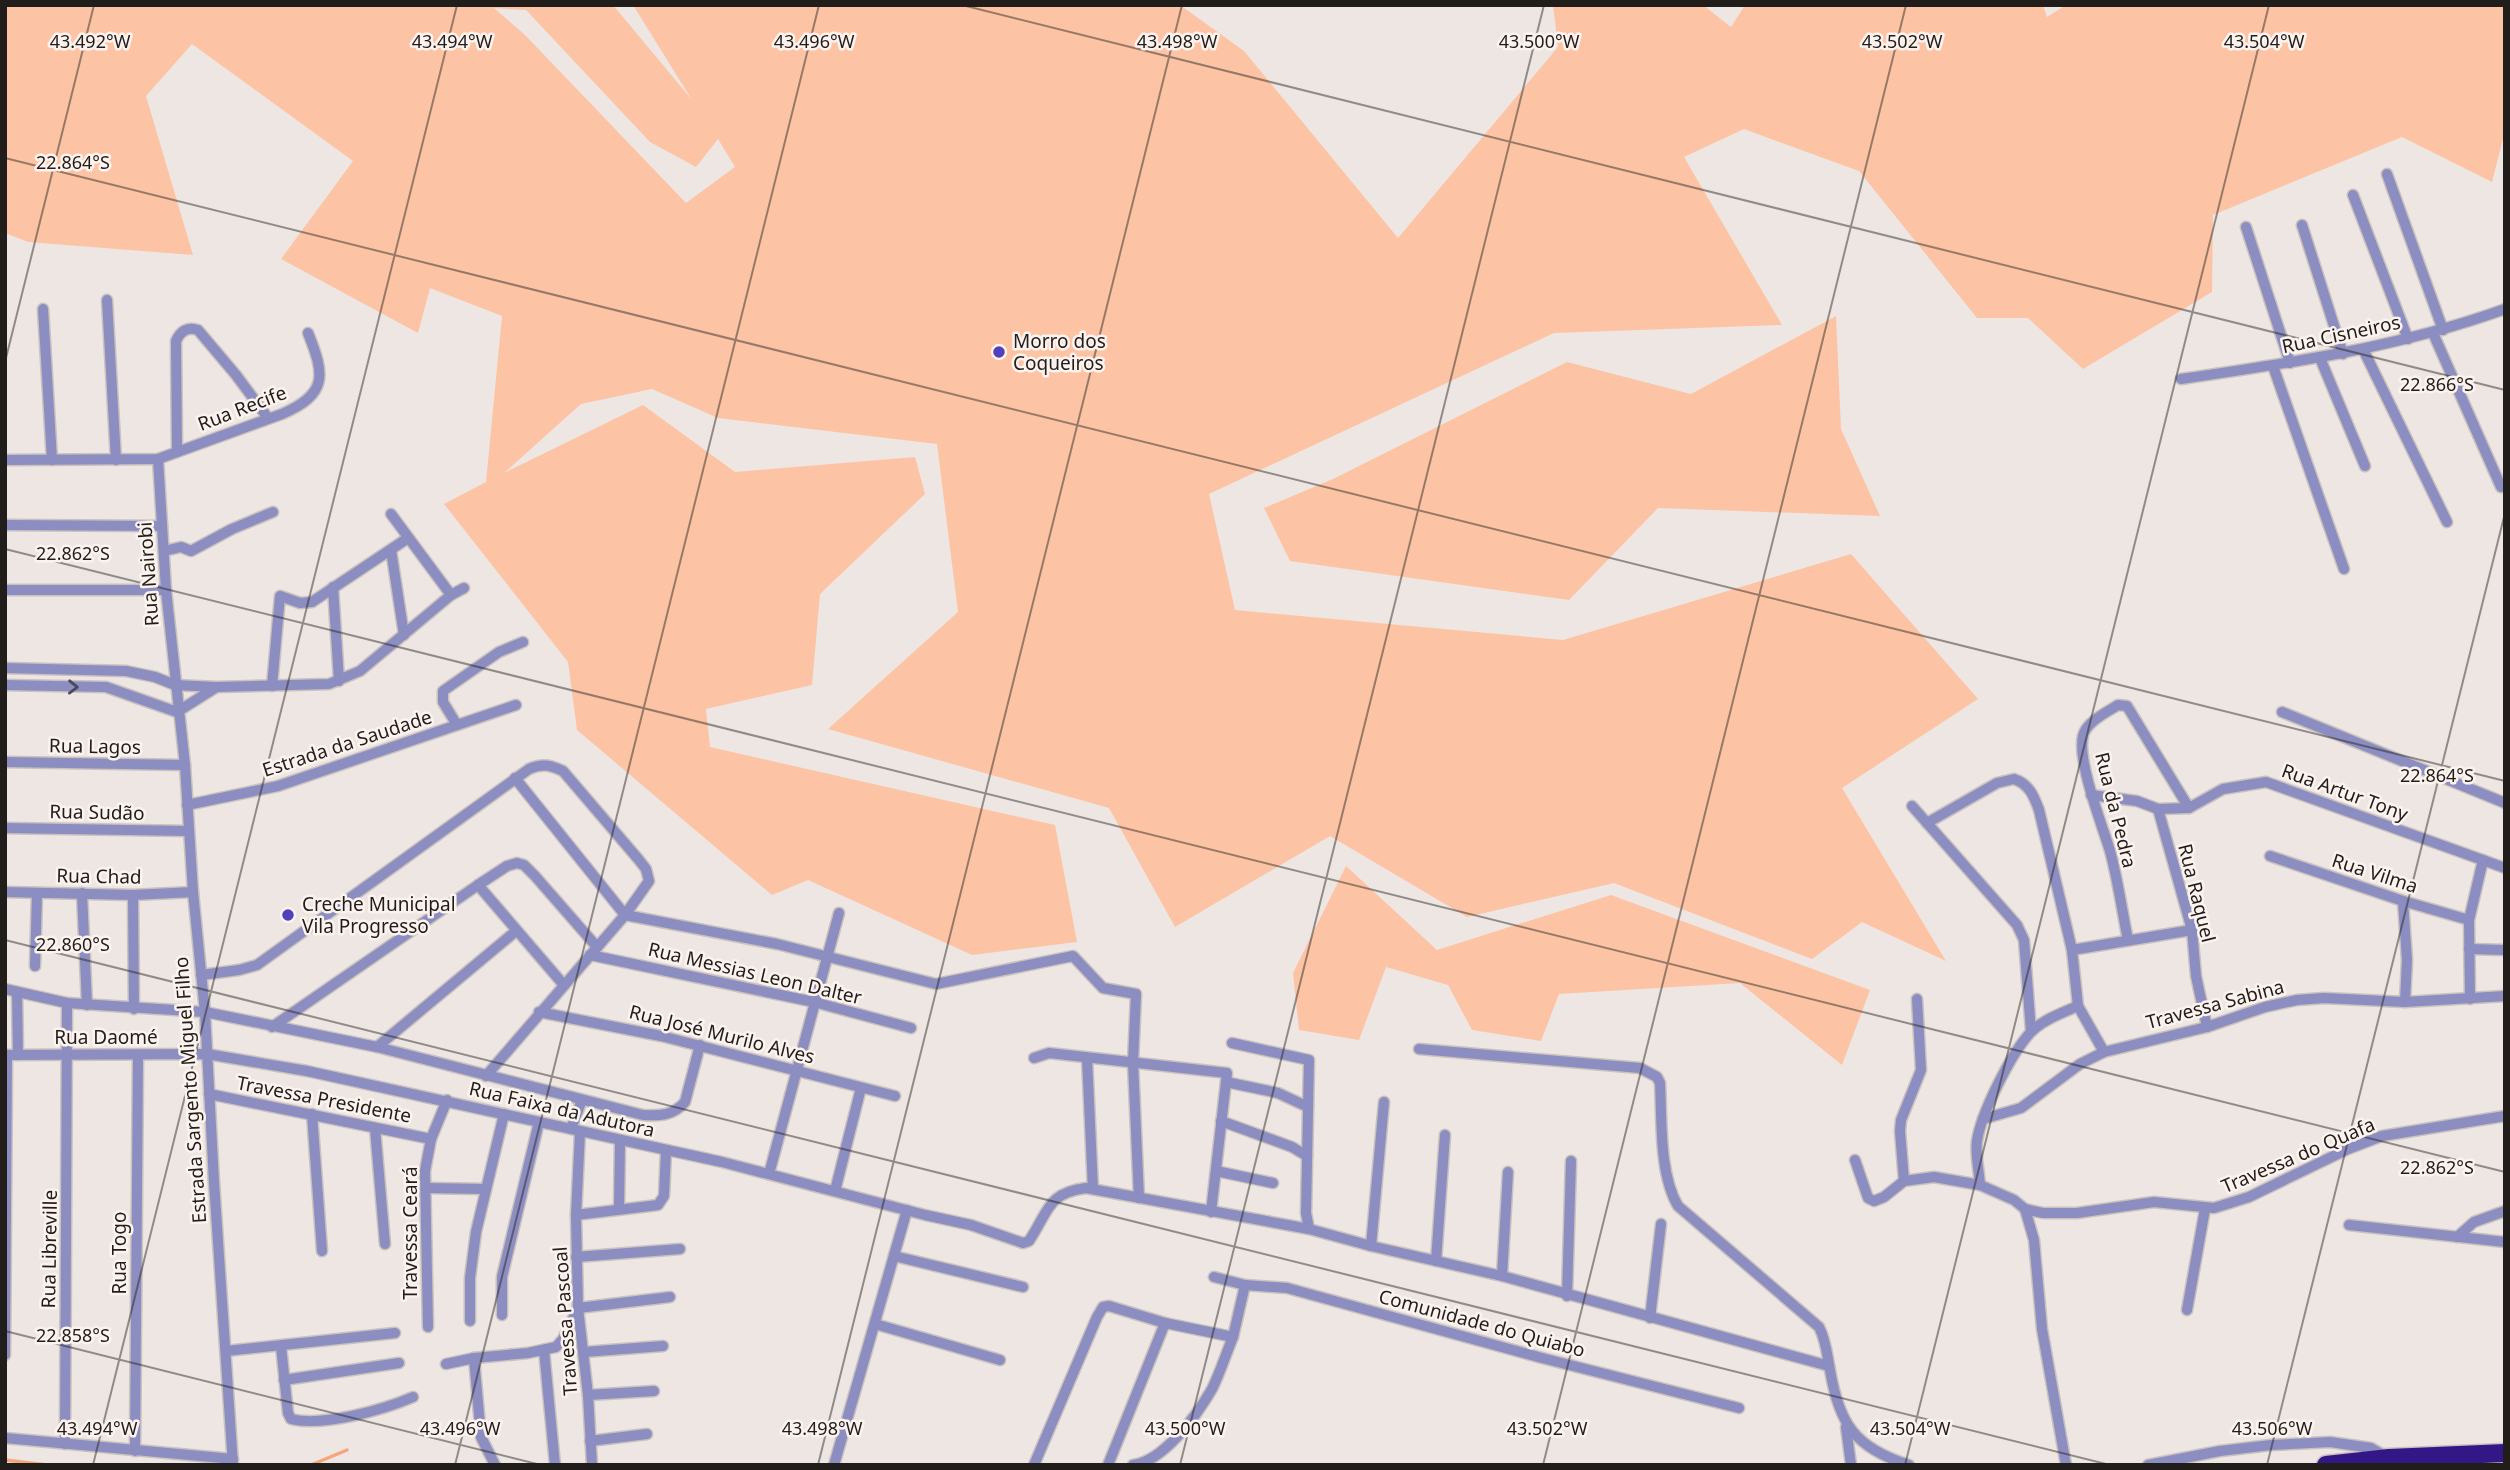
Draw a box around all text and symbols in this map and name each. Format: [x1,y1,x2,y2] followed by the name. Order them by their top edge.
[50,29,131,53] text: 43.492°W
[412,29,493,53] text: 43.494°W
[774,29,855,53] text: 43.496°W
[1137,29,1218,53] text: 43.498°W
[1499,29,1580,53] text: 43.500°W
[1862,29,1943,53] text: 43.502°W
[2224,29,2305,53] text: 43.504°W
[36,150,110,174] text: 22.864°S
[2279,309,2403,359] street label: Rua Cisneiros
[1013,328,1106,376] place label: Morro dos Coqueiros
[991,344,1007,360] marker: Morro dos Coqueiros
[2400,372,2474,396] text: 22.866°S
[194,379,290,437] street label: Rua Recife
[131,521,165,627] street label: Rua Nairobi
[36,541,110,565] text: 22.862°S
[68,679,79,694] one-way arrow
[259,703,435,783] street label: Estrada da Saudade
[49,732,141,760] street label: Rua Lagos
[2089,749,2143,871] street label: Rua da Pedra
[2278,757,2412,827] street label: Rua Artur Tony
[2400,763,2474,787] text: 22.864°S
[49,798,145,826] street label: Rua Sudão
[2172,841,2222,945] street label: Rua Raquel
[2329,847,2421,899] street label: Rua Vilma
[56,862,142,890] street label: Rua Chad
[302,891,456,939] place label: Creche Municipal Vila Progresso
[280,907,296,923] marker: Creche Municipal Vila Progresso
[36,932,110,956] text: 22.860°S
[646,936,865,1010] street label: Rua Messias Leon Dalter
[168,956,212,1224] street label: Estrada Sargento Miguel Filho
[2143,973,2287,1035] street label: Travessa Sabina
[627,998,817,1070] street label: Rua José Murilo Alves
[54,1024,158,1050] street label: Rua Daomé
[234,1069,414,1129] street label: Travessa Presidente
[467,1075,657,1143] street label: Rua Faixa da Adutora
[2217,1111,2379,1199] street label: Travessa do Quafa
[2400,1155,2474,1179] text: 22.862°S
[397,1166,423,1300] street label: Travessa Ceará
[35,1189,63,1309] street label: Rua Libreville
[106,1211,132,1295] street label: Rua Togo
[547,1246,583,1396] street label: Travessa Pascoal
[1376,1283,1588,1363] street label: Comunidade do Quiabo
[36,1323,110,1347] text: 22.858°S
[57,1416,138,1440] text: 43.494°W
[420,1416,501,1440] text: 43.496°W
[782,1416,863,1440] text: 43.498°W
[1145,1416,1226,1440] text: 43.500°W
[1507,1416,1588,1440] text: 43.502°W
[1870,1416,1951,1440] text: 43.504°W
[2232,1416,2313,1440] text: 43.506°W

